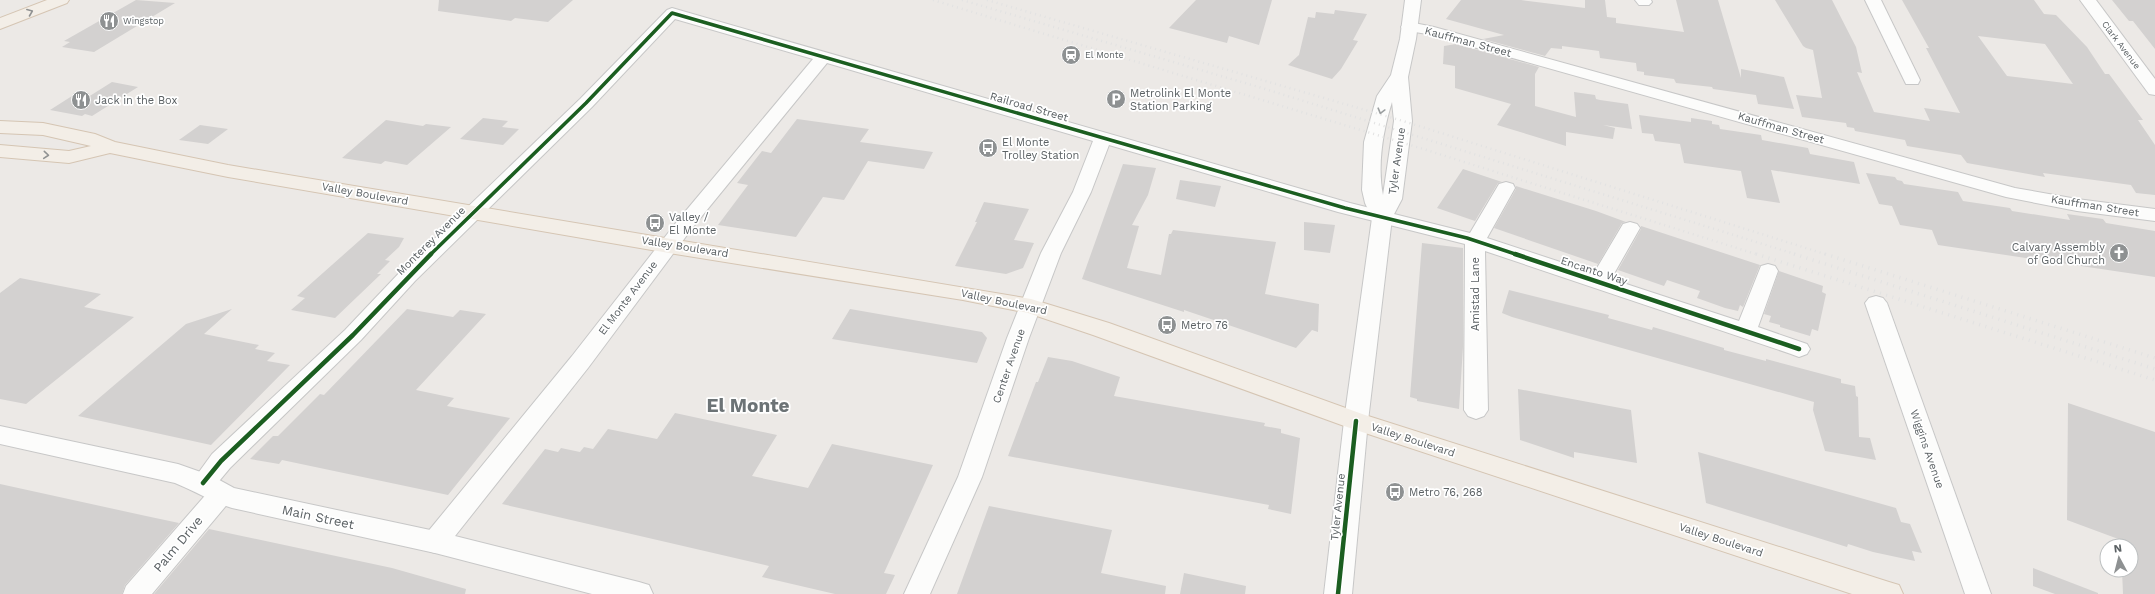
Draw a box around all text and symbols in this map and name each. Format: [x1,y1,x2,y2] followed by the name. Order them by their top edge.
[26,9,34,17] one-way arrow
[98,10,120,32] restaurant icon: Wingstop
[123,16,164,26] place label: Wingstop
[2100,19,2142,71] street label: Clark Avenue
[1423,24,1513,60] street label: Kauffman Street
[1060,44,1082,66] station icon: El Monte
[1085,50,1124,60] place label: El Monte
[1130,87,1231,113] place label: Metrolink El Monte Station Parking
[1105,88,1127,110] parking icon: Metrolink El Monte Station Parking
[70,89,92,111] restaurant icon: Jack in the Box
[988,90,1070,124] street label: Railroad Street
[95,94,177,107] place label: Jack in the Box
[1378,107,1386,114] one-way arrow
[1736,109,1826,147] street label: Kauffman Street
[1386,127,1408,195] street label: Tyler Avenue
[1002,136,1079,162] place label: El Monte Trolley Station
[977,137,999,159] bus stop icon: El Monte Trolley Station
[43,150,49,159] one-way arrow
[321,180,409,208] street label: Valley Boulevard
[2050,193,2140,219] street label: Kauffman Street
[394,204,468,278] street label: Monterey Avenue
[669,211,716,237] place label: Valley / El Monte
[644,212,666,234] bus stop icon: Valley / El Monte
[641,234,729,260] street label: Valley Boulevard
[2012,241,2105,267] place label: Calvary Assembly of God Church
[2108,242,2130,264] church icon: Calvary Assembly of God Church
[1559,254,1629,288] street label: Encanto Way
[1469,257,1482,331] street label: Amistad Lane
[596,258,660,338] street label: El Monte Avenue
[960,287,1048,317] street label: Valley Boulevard
[1156,314,1178,336] bus stop icon: Metro 76
[1181,319,1228,332] place label: Metro 76
[990,327,1028,405] street label: Center Avenue
[706,394,790,417] district label: El Monte
[1907,408,1947,490] street label: Wiggins Avenue
[1369,420,1457,460] street label: Valley Boulevard
[1328,473,1348,541] street label: Tyler Avenue
[1384,481,1406,503] bus stop icon: Metro 76, 268
[1409,486,1483,499] place label: Metro 76, 268
[281,502,356,532] street label: Main Street
[150,513,206,575] street label: Palm Drive
[1677,520,1765,560] street label: Valley Boulevard
[2099,538,2139,578] north arrow
[2113,542,2123,556] text: N

